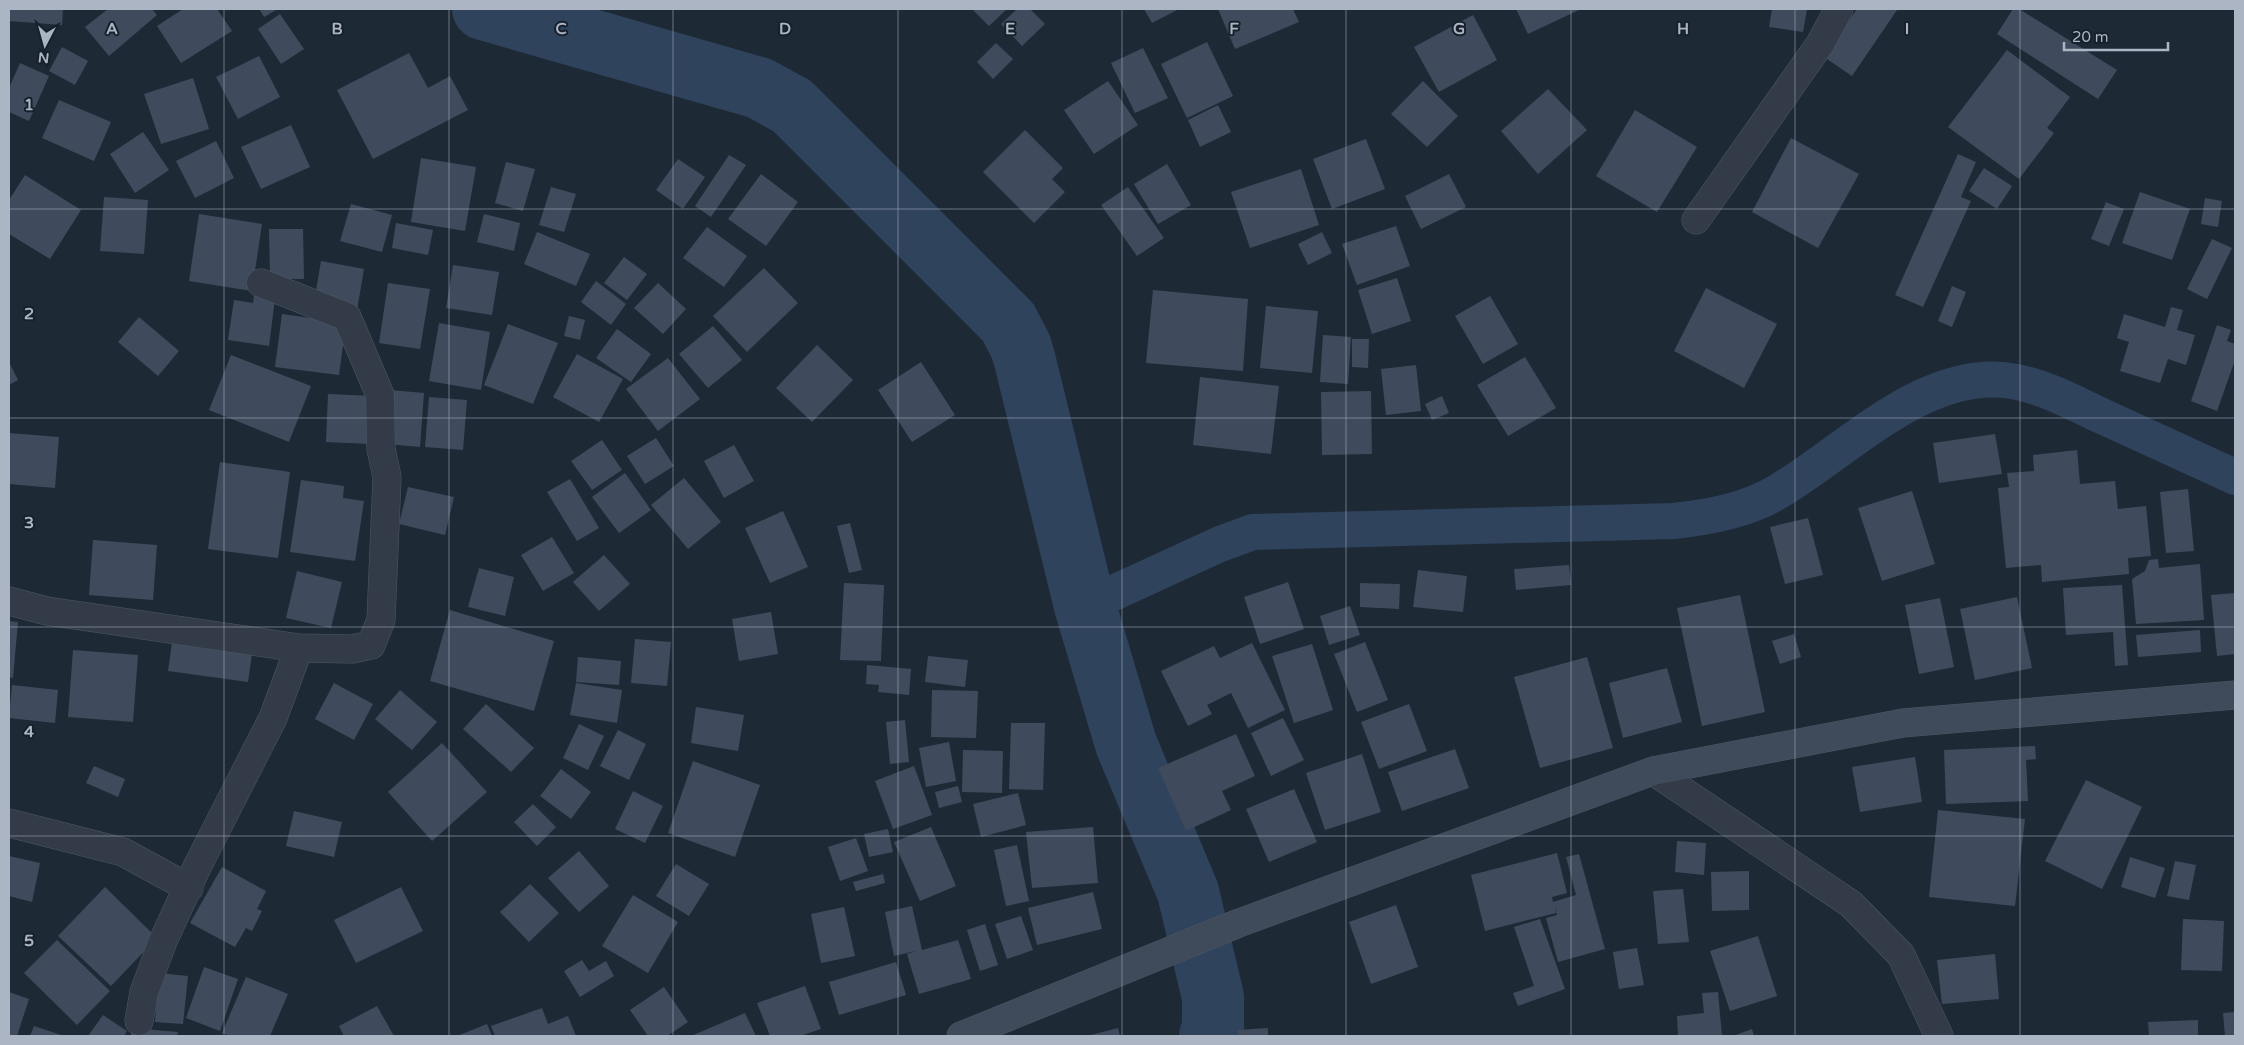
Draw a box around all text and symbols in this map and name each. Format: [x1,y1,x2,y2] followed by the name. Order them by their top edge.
[106,19,118,39] text: A
[331,19,343,39] text: B
[555,19,567,39] text: C
[779,19,791,39] text: D
[1005,19,1015,39] text: E
[1229,19,1239,39] text: F
[1453,19,1465,39] text: G
[1677,19,1689,39] text: H
[1905,19,1909,39] text: I
[20,20,70,70] north arrow
[2064,20,2168,52] scale bar
[2072,28,2109,46] text: 20 m
[37,48,50,66] text: N
[24,95,34,115] text: 1
[24,304,34,324] text: 2
[24,513,34,533] text: 3
[24,722,34,742] text: 4
[24,931,34,951] text: 5

